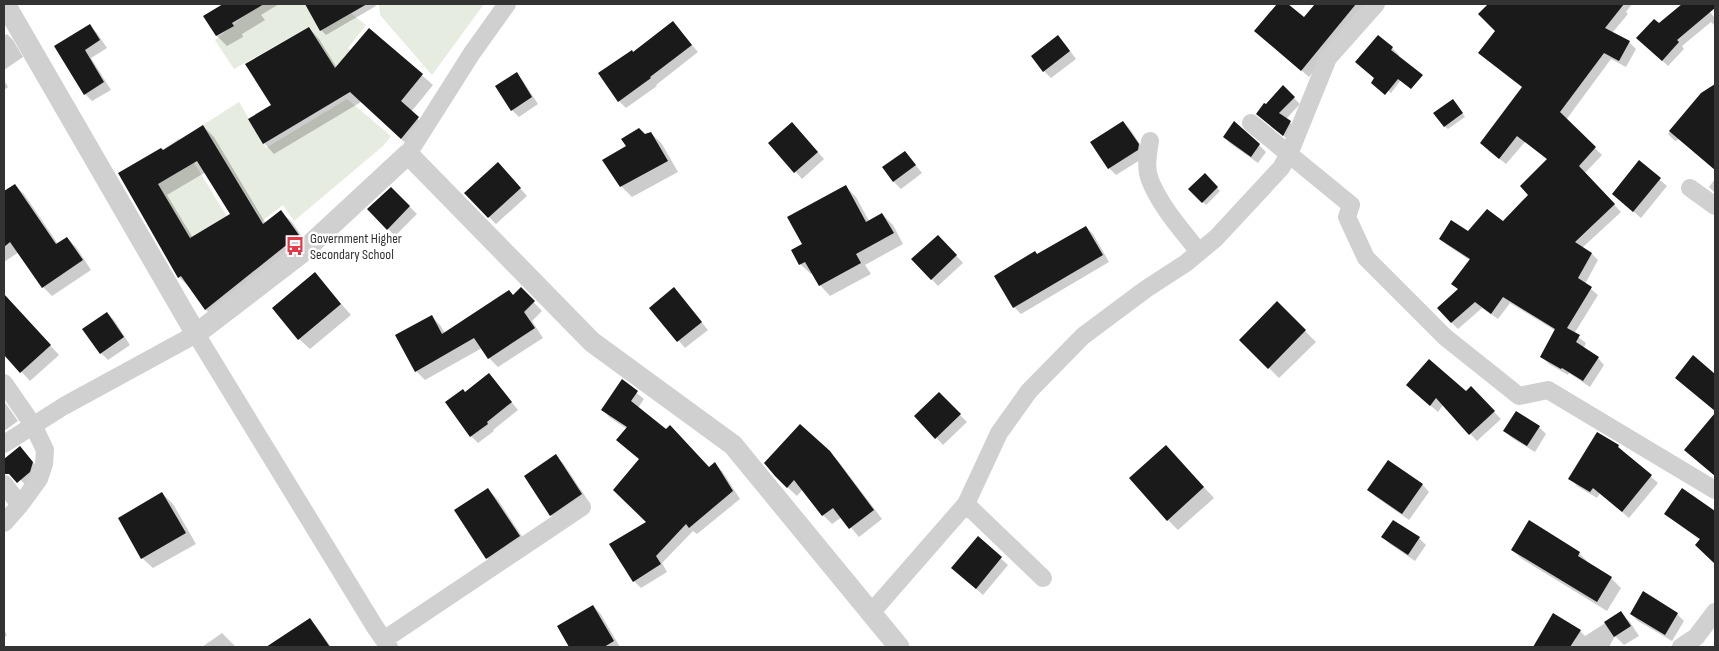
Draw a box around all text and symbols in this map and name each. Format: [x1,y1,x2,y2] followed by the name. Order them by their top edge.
[310,230,402,263] place label: Government Higher Secondary School
[284,235,306,257] bus stop icon: Government Higher Secondary School

